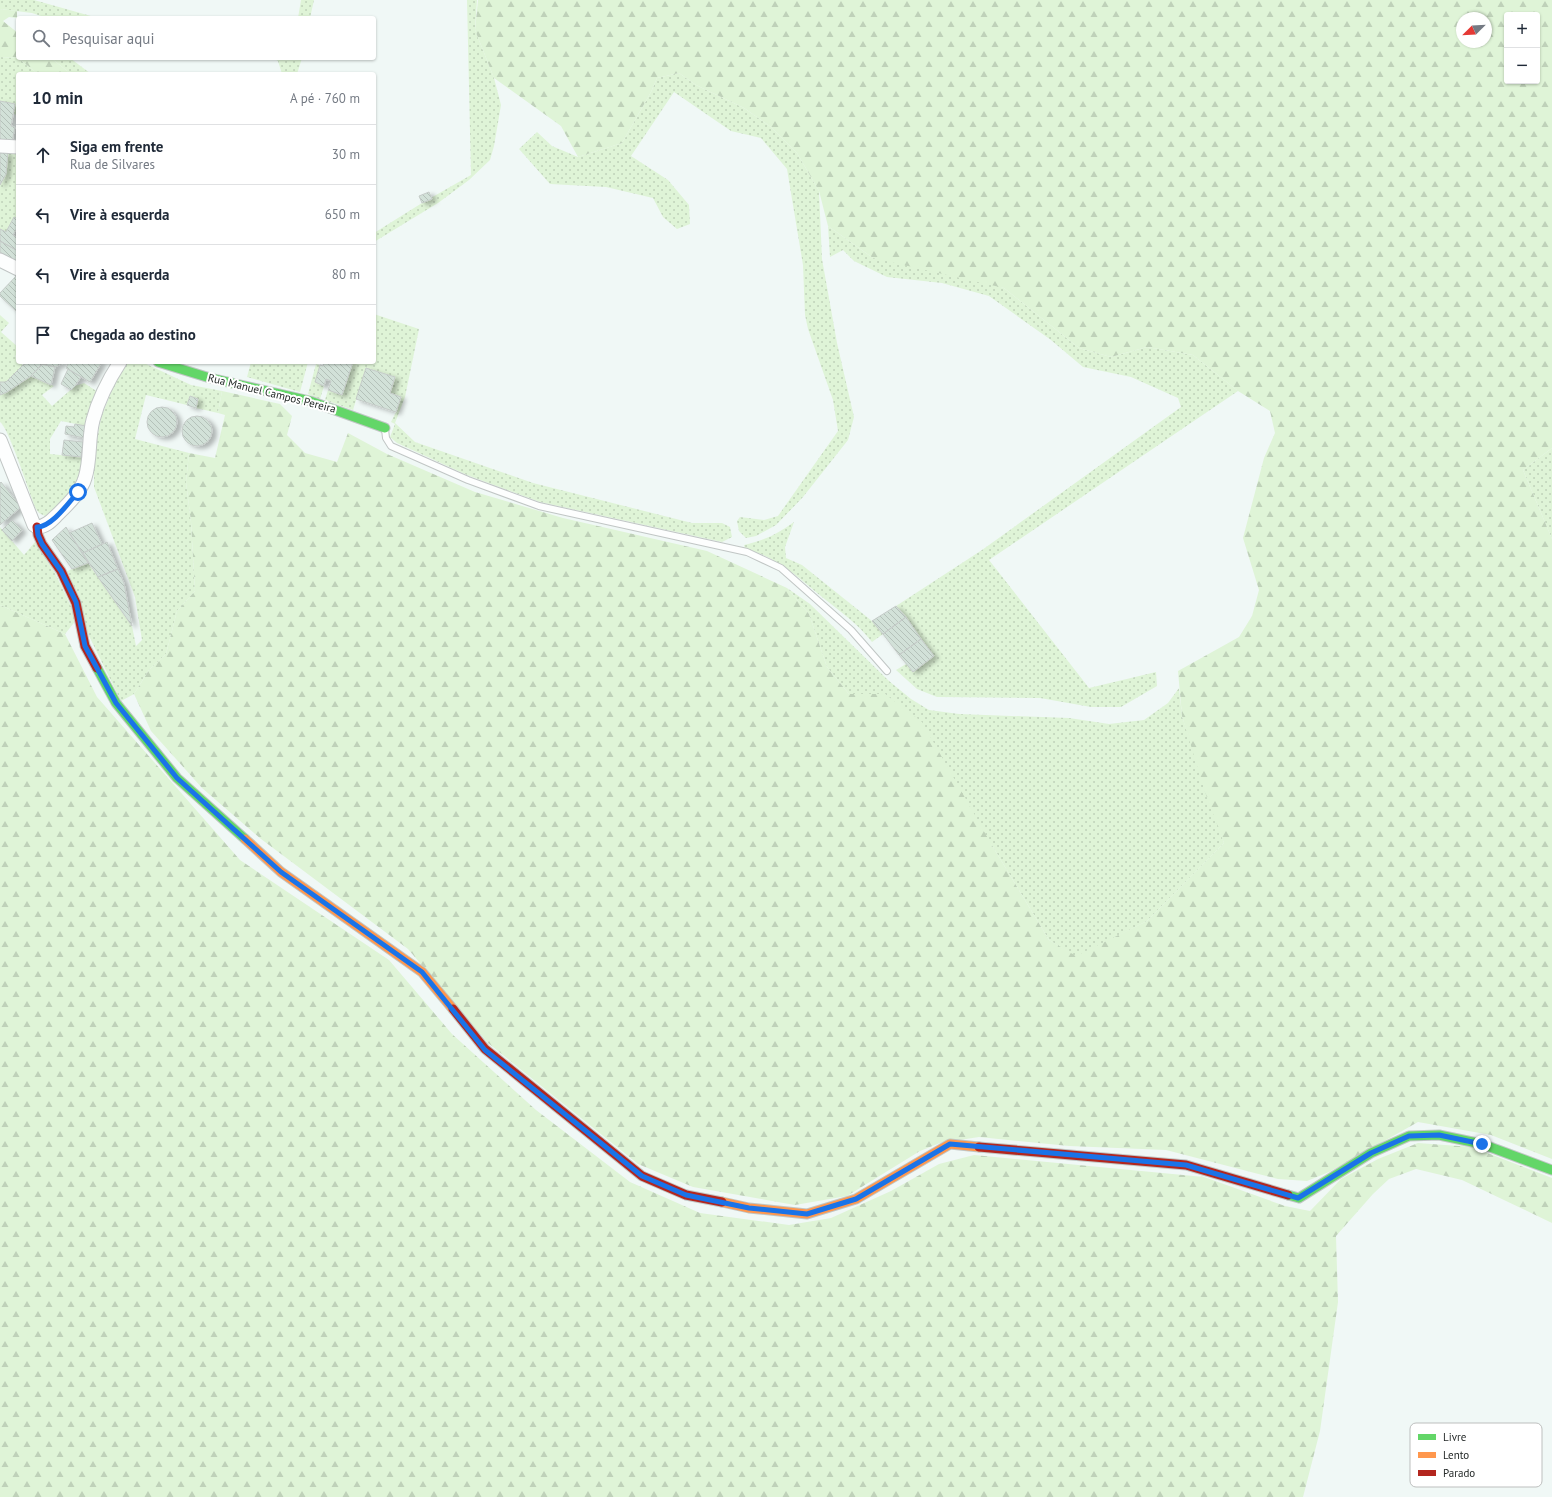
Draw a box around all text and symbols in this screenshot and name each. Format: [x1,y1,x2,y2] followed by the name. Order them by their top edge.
[1456,12,1492,48] north arrow
[1504,12,1540,84] map controls
[1504,12,1540,48] button: +
[16,16,376,60] search box
[30,27,52,49] icon: search
[62,29,154,48] text: Pesquisar aqui
[1504,48,1540,84] button: −
[32,87,83,109] text: 10 min
[290,90,360,107] text: A pé · 760 m
[70,137,163,156] text: Siga em frente
[32,144,54,166] icon: ahead
[332,146,360,163] text: 30 m
[70,156,155,173] text: Rua de Silvares
[32,204,54,226] icon: left
[70,205,169,224] text: Vire à esquerda
[325,206,360,223] text: 650 m
[32,264,54,286] icon: left
[70,265,169,284] text: Vire à esquerda
[332,266,360,283] text: 80 m
[32,324,54,346] icon: arrive
[70,325,196,344] text: Chegada ao destino
[207,370,337,416] street label: Rua Manuel Campos Pereira
[69,483,87,501] route start
[1473,1135,1491,1153] route end
[1410,1423,1542,1487] legend
[1443,1430,1467,1444] text: Livre
[1443,1448,1469,1462] text: Lento
[1443,1466,1475,1480] text: Parado

